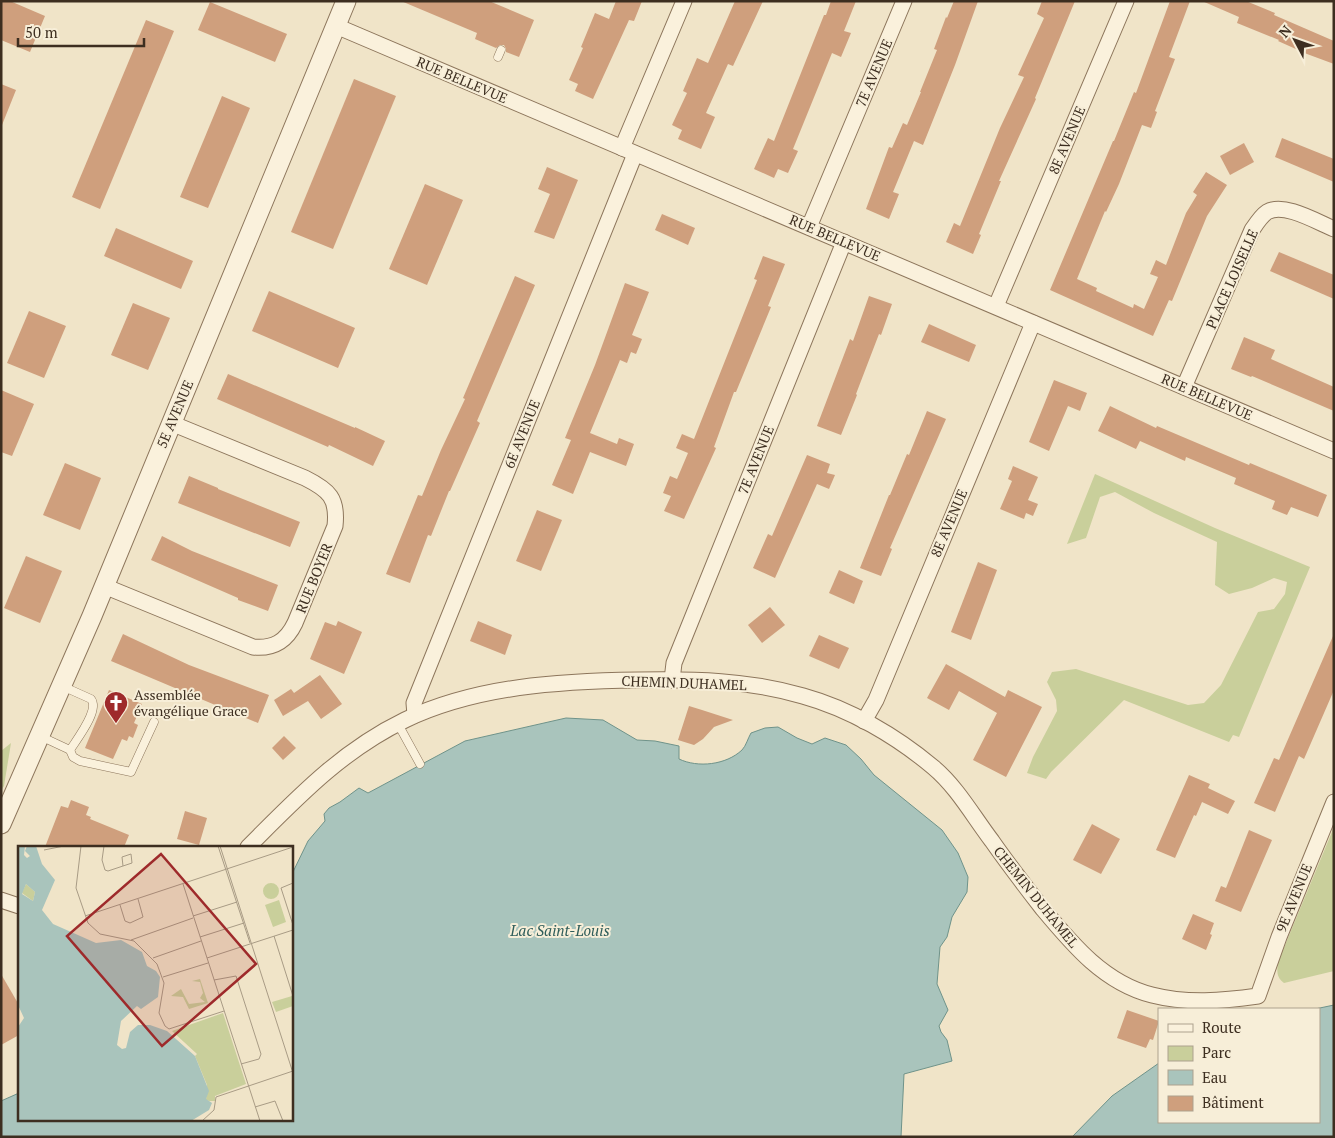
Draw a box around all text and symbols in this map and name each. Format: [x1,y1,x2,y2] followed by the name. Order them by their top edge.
[18,15,144,47] scale bar
[1270,15,1320,65] north arrow
[1274,21,1296,41] text: N
[25,22,58,42] text: 50 m
[851,36,896,110] street label: 7E AVENUE
[414,52,511,107] street label: RUE BELLEVUE
[1044,103,1089,177] street label: 8E AVENUE
[787,210,884,265] street label: RUE BELLEVUE
[1201,226,1262,332] street label: PLACE LOISELLE
[1159,369,1256,424] street label: RUE BELLEVUE
[152,377,197,451] street label: 5E AVENUE
[499,397,544,471] street label: 6E AVENUE
[733,423,778,497] street label: 7E AVENUE
[926,486,971,560] street label: 8E AVENUE
[291,540,336,616] street label: RUE BOYER
[621,671,747,694] street label: CHEMIN DUHAMEL
[134,685,248,720] place label: Assemblée évangélique Grace
[103,690,129,724] church icon: Assemblée évangélique Grace
[990,842,1083,952] street label: CHEMIN DUHAMEL
[18,846,292,1120] inset map
[1271,861,1316,935] street label: 9E AVENUE
[509,920,610,940] water label: Lac Saint-Louis
[1158,1008,1320,1123] legend
[1202,1017,1241,1037] text: Route
[1202,1042,1231,1062] text: Parc
[1202,1067,1227,1087] text: Eau
[1202,1092,1264,1112] text: Bâtiment

